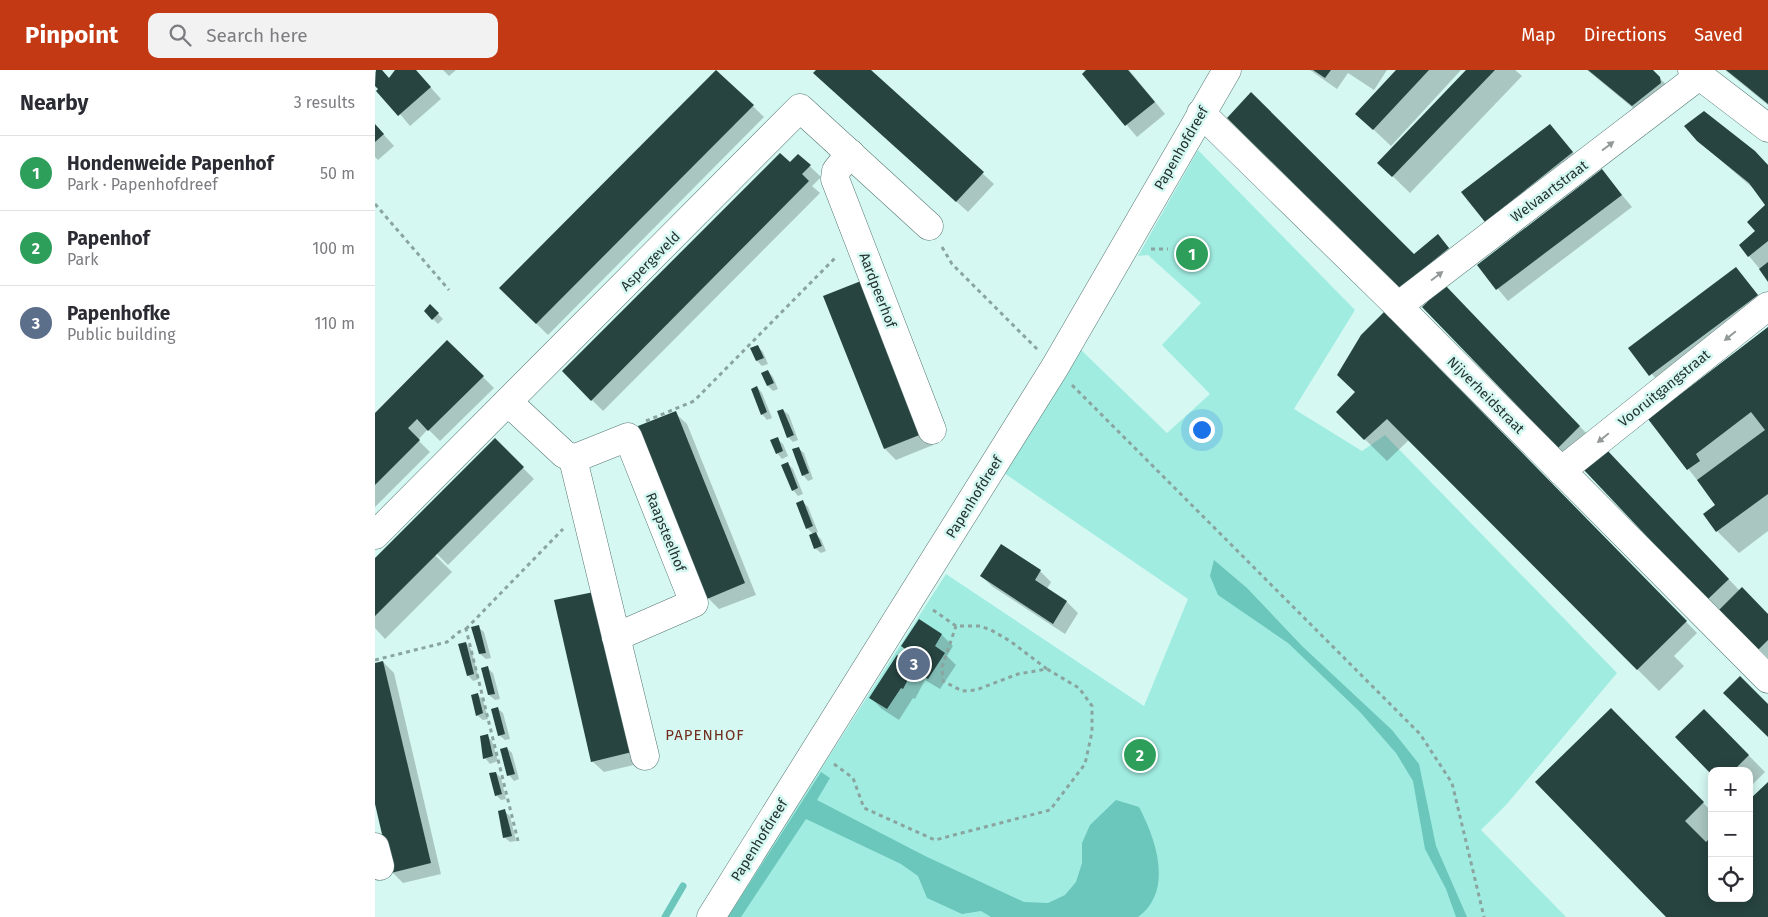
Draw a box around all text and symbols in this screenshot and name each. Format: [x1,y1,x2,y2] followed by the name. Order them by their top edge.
[148,13,498,58] search box
[25,21,118,49] text: Pinpoint
[166,21,194,49] icon: search
[206,24,308,47] text: Search here
[1521,24,1556,46] text: Map
[1584,24,1666,46] text: Directions
[1694,24,1743,46] text: Saved
[20,90,88,116] text: Nearby
[294,93,355,112] text: 3 results
[1151,102,1213,193] street label: Papenhofdreef
[1601,141,1615,151] one-way arrow
[67,152,273,175] text: Hondenweide Papenhof
[1507,156,1592,226] street label: Welvaartstraat
[32,164,40,183] text: 1
[320,164,355,183] text: 50 m
[67,175,218,194] text: Park · Papenhofdreef
[67,227,149,250] text: Papenhof
[617,228,684,295] street label: Aspergeveld
[1176,235,1208,273] pin: 1
[32,239,40,258] text: 2
[312,239,355,258] text: 100 m
[67,250,99,269] text: Park
[855,250,900,331] street label: Aardpeerhof
[1430,271,1443,282] one-way arrow
[67,302,170,325] text: Papenhofke
[32,314,40,333] text: 3
[314,314,355,333] text: 110 m
[67,325,175,344] text: Public building
[1724,331,1737,342] one-way arrow
[1615,346,1714,431] street label: Vooruitgangstraat
[1444,353,1528,438] street label: Nijverheidstraat
[1189,417,1215,443] your location
[1597,432,1610,443] one-way arrow
[942,452,1007,541] street label: Papenhofdreef
[642,490,690,575] street label: Raapsteelhof
[898,645,930,683] pin: 3
[665,726,745,744] district label: PAPENHOF
[1124,736,1156,774] pin: 2
[1708,767,1753,902] map controls
[1708,767,1753,812] button: +
[727,795,792,884] street label: Papenhofdreef
[1708,812,1753,857] button: −
[1708,857,1753,902] button: locate

